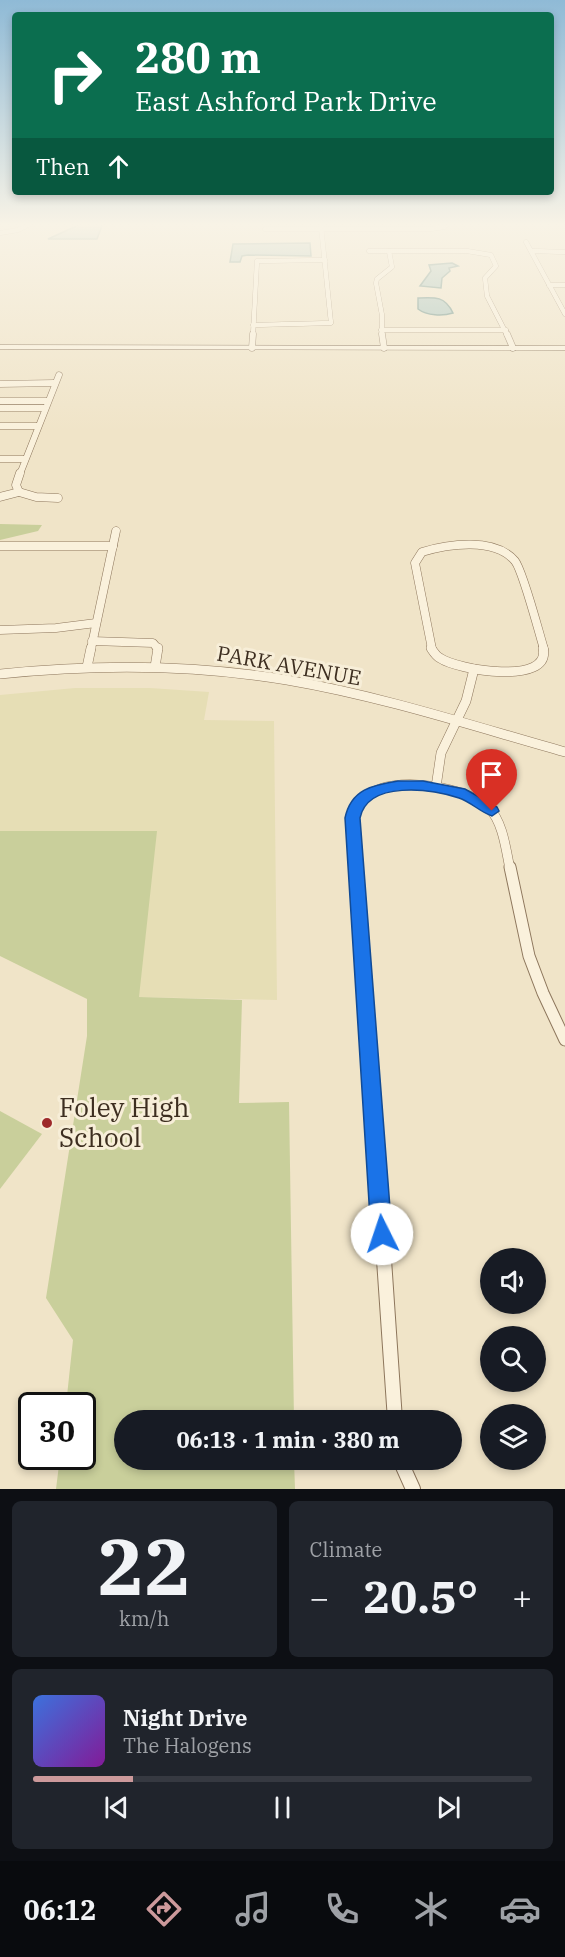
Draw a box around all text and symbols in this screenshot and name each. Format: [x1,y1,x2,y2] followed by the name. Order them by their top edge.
[135,30,261,85] text: 280 m
[36,36,114,114] icon: right
[135,83,437,118] text: East Ashford Park Drive
[102,150,135,183] icon: ahead
[36,152,90,181] text: Then
[215,639,364,692] street label: PARK AVENUE
[466,749,517,811] pin
[475,758,508,791] icon: arrive
[59,1090,189,1154] place label: Foley High School
[40,1116,54,1130] marker: Foley High School
[350,1202,414,1266] position arrow
[480,1248,546,1470] map controls
[480,1248,546,1314] button: sound
[480,1326,546,1392] button: search
[18,1392,96,1470] speed limit sign: 30
[480,1404,546,1470] button: layers
[176,1425,400,1454] text: 06:13 · 1 min · 380 m
[97,1515,191,1616] text: 22
[310,1536,382,1563] text: Climate
[363,1567,478,1625] text: 20.5°
[310,1576,329,1619] text: −
[512,1576,532,1619] text: +
[119,1605,170,1632] text: km/h
[123,1703,248,1732] text: Night Drive
[123,1732,252,1759] text: The Halogens
[100,1791,133,1824] icon: previous
[266,1791,299,1824] icon: pause
[432,1791,465,1824] icon: next
[143,1888,185,1930] icon: directions
[232,1888,274,1930] icon: music
[321,1888,363,1930] icon: phone
[410,1888,452,1930] icon: climate
[499,1888,541,1930] icon: car
[24,1892,96,1927] text: 06:12

